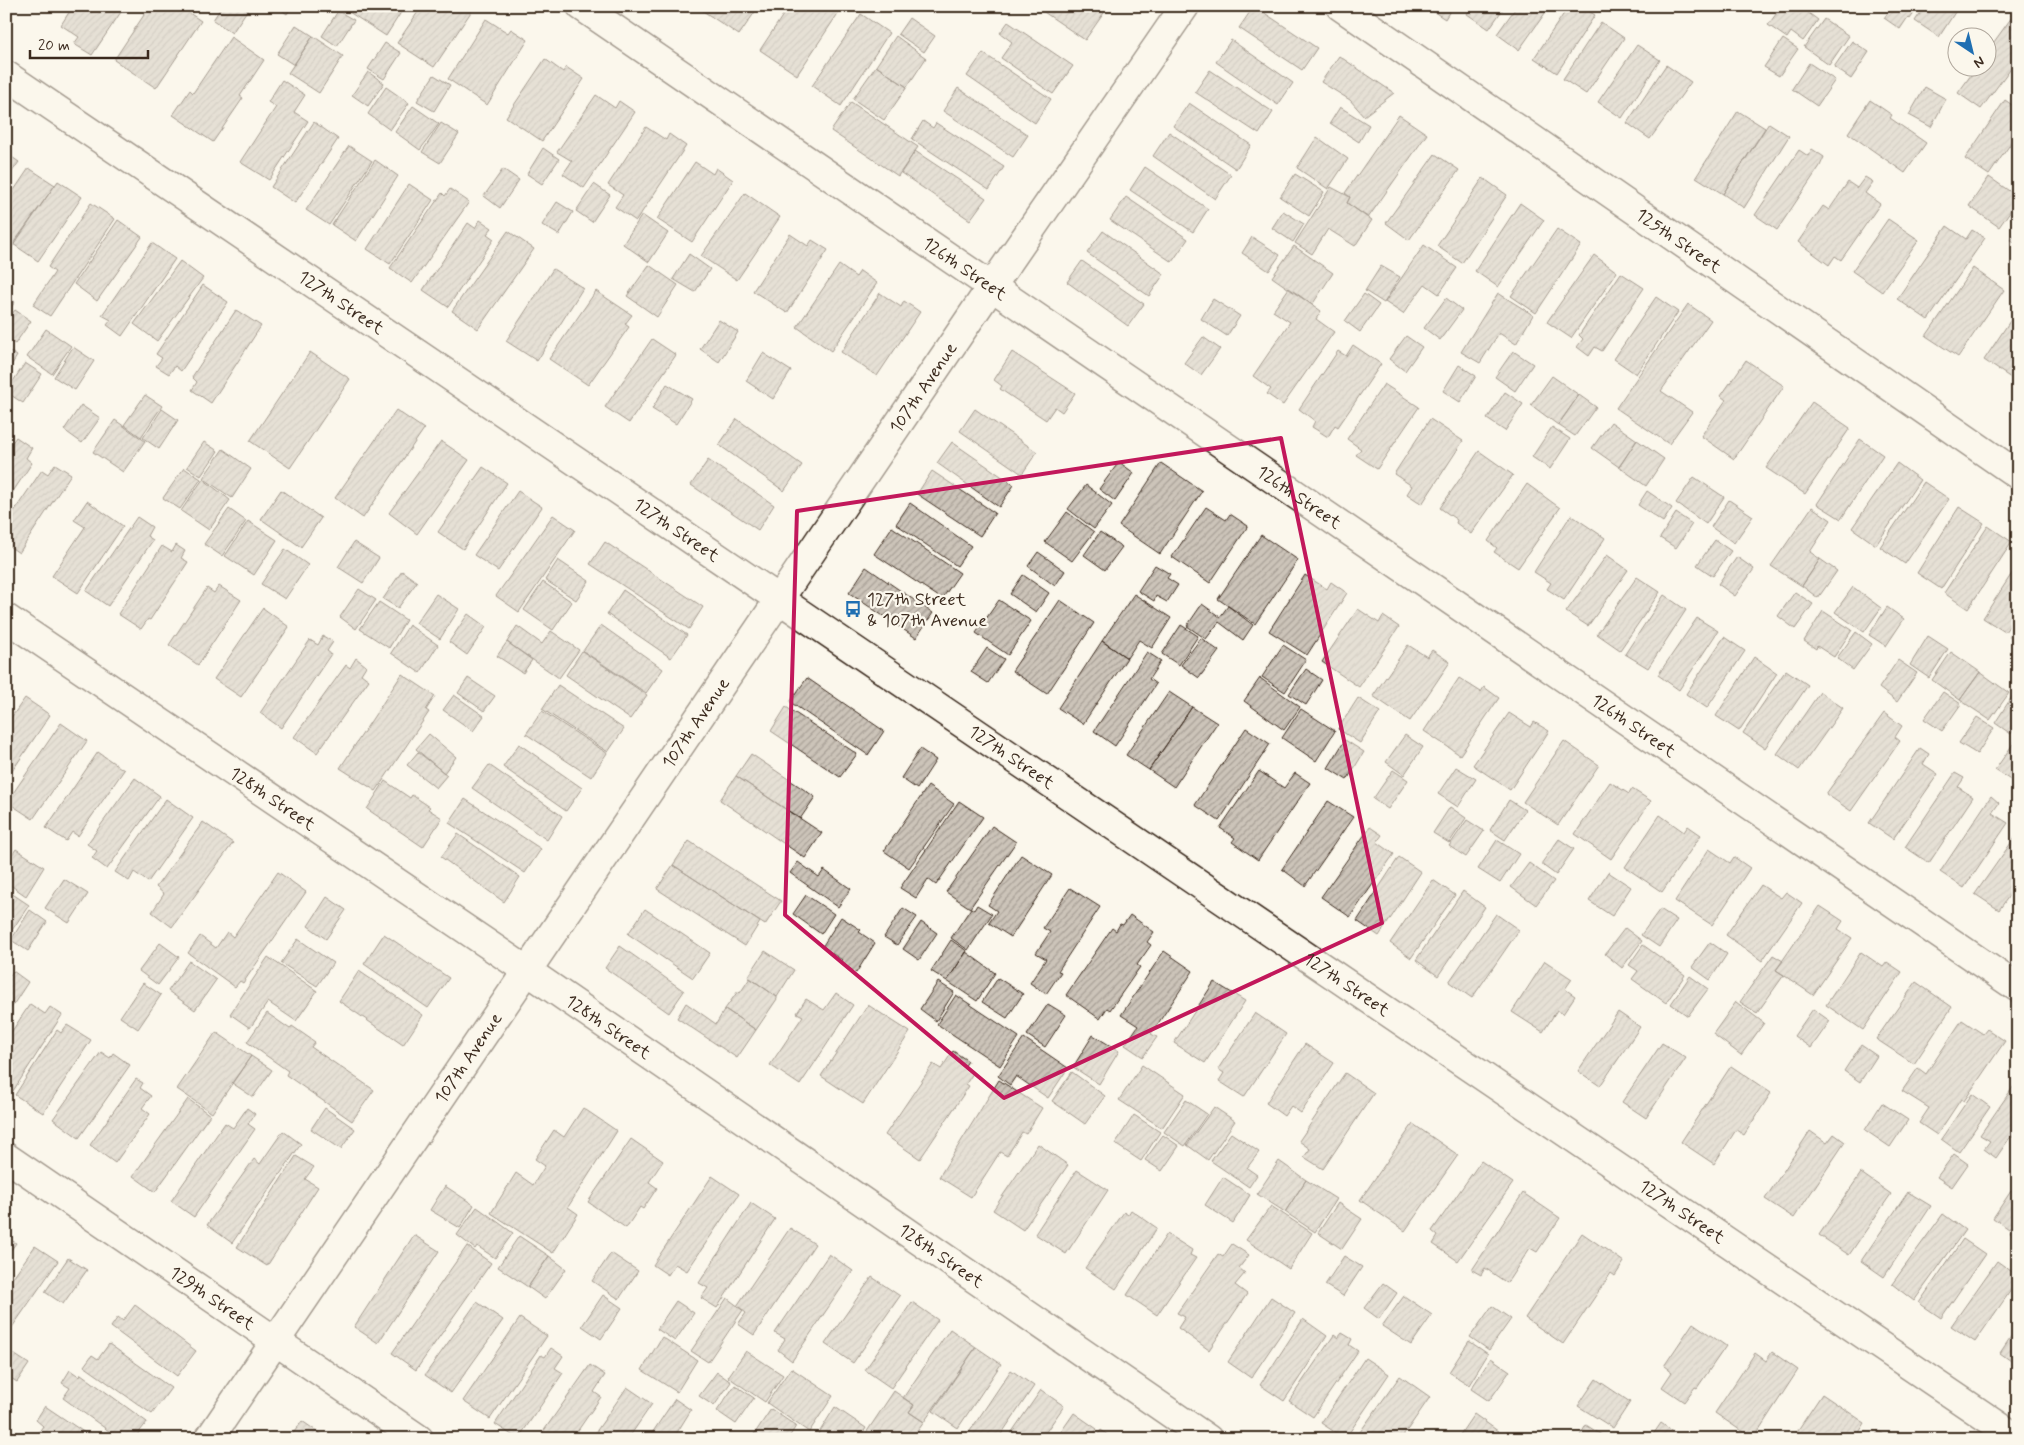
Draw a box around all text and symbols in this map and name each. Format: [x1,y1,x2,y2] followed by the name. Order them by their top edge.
[30,28,148,60] scale bar
[1946,28,1996,78] north arrow
[38,36,70,56] text: 20 m
[1970,52,1988,72] text: N
[1631,203,1726,280] street label: 125th Street
[917,232,1012,307] street label: 126th Street
[293,265,389,341] street label: 127th Street
[884,338,963,438] street label: 107th Avenue
[1252,460,1346,535] street label: 126th Street
[628,493,724,568] street label: 127th Street
[867,588,987,633] place label: 127th Street & 107th Avenue
[843,599,863,619] bus stop icon: 127th Street & 107th Avenue
[657,673,736,773] street label: 107th Avenue
[1586,689,1681,764] street label: 126th Street
[963,720,1059,796] street label: 127th Street
[224,762,320,837] street label: 128th Street
[1299,947,1394,1023] street label: 127th Street
[560,990,656,1066] street label: 128th Street
[429,1008,508,1108] street label: 107th Avenue
[1634,1174,1730,1250] street label: 127th Street
[893,1219,989,1295] street label: 128th Street
[164,1261,260,1337] street label: 129th Street

